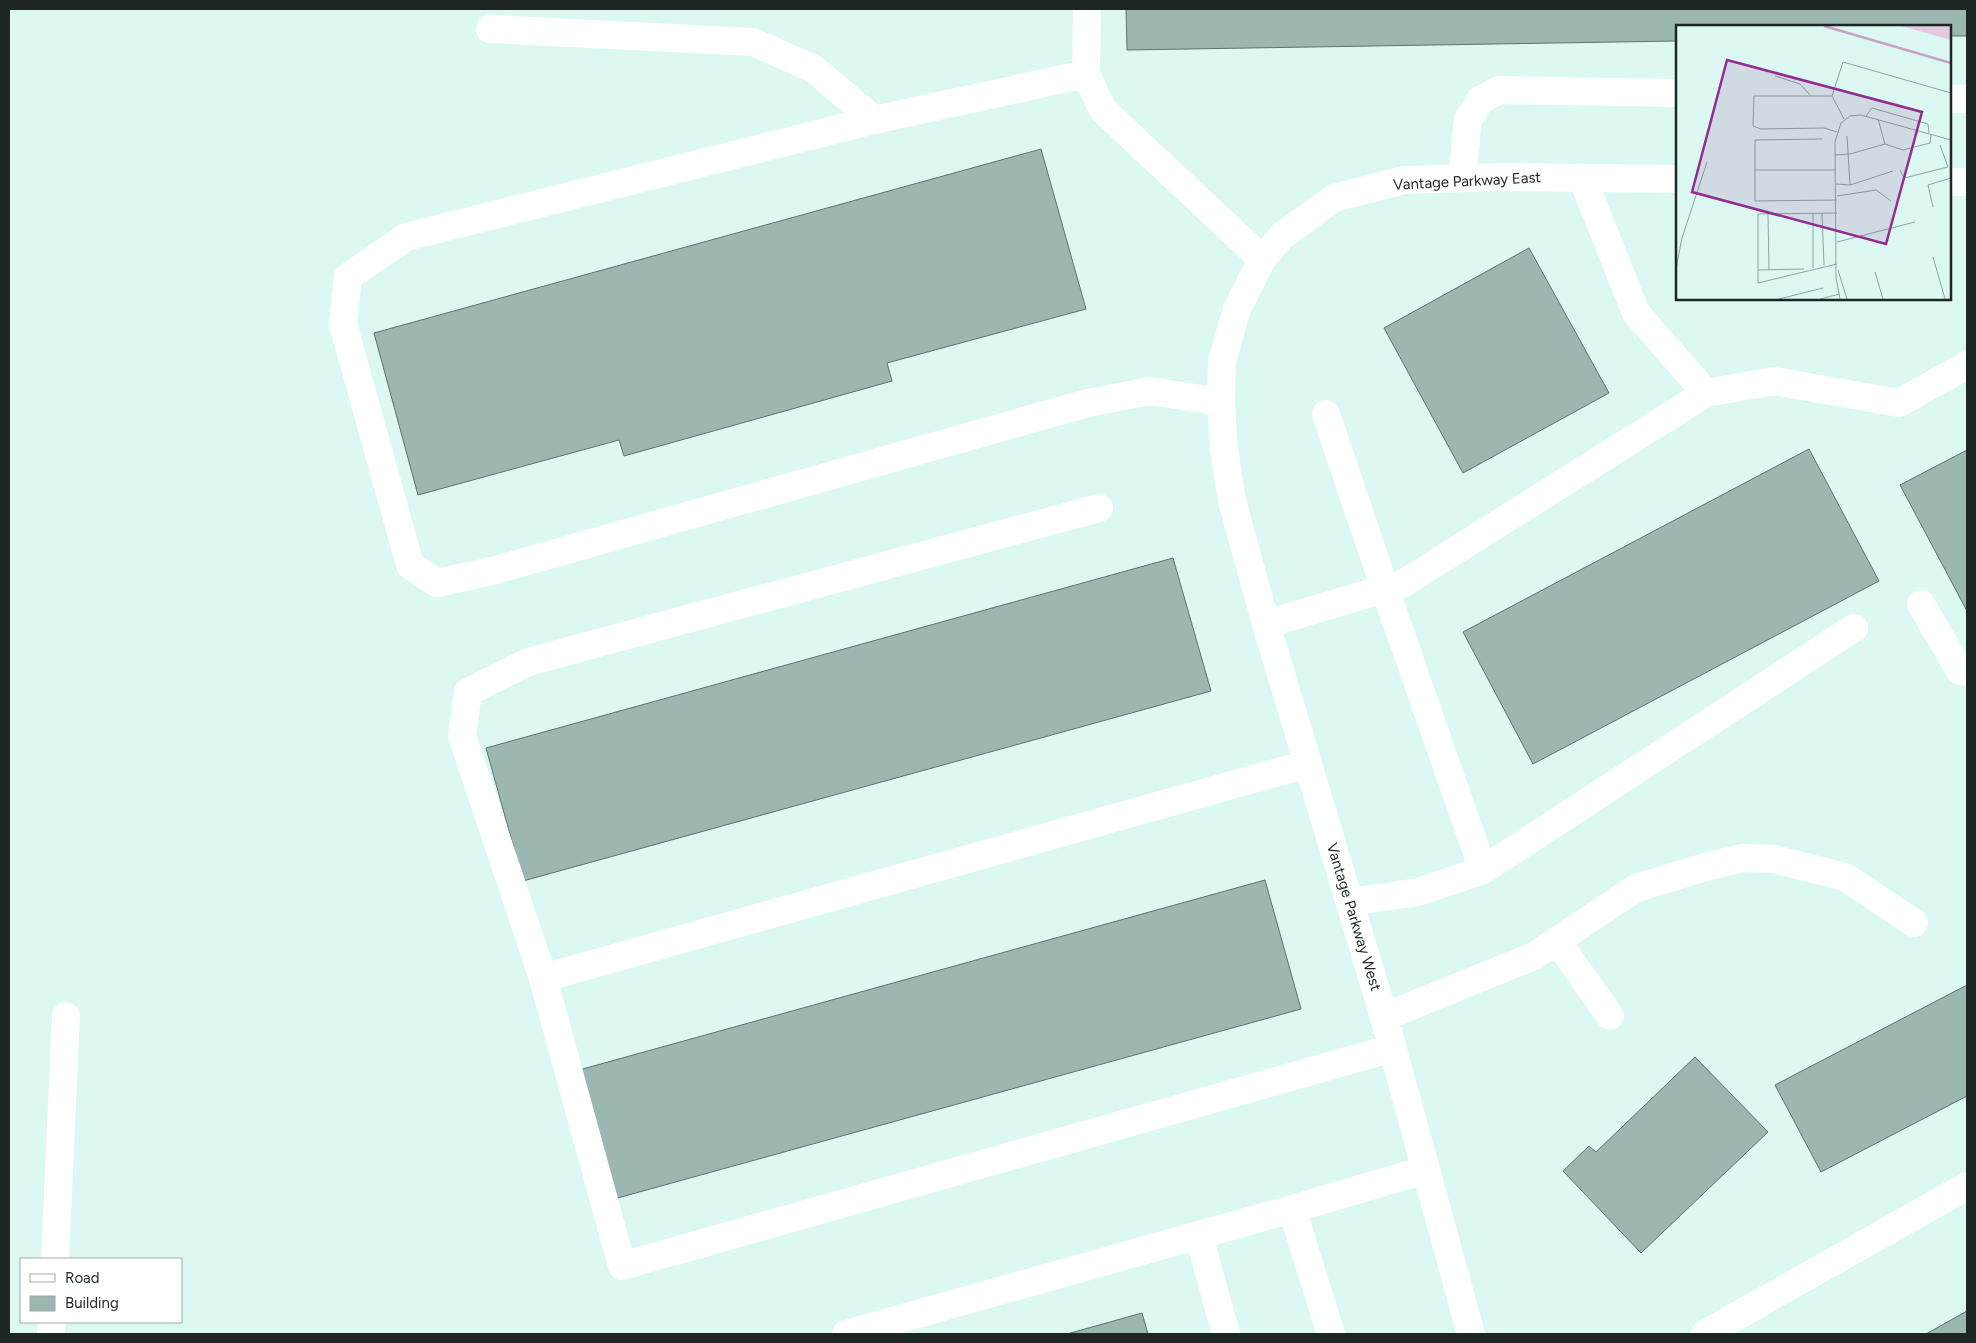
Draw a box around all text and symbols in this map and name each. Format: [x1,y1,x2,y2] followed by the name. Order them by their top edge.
[1676,25,1951,300] inset map
[1393,168,1542,194] street label: Vantage Parkway East
[1323,841,1385,993] street label: Vantage Parkway West
[20,1258,182,1323] legend
[65,1269,100,1287] text: Road
[65,1294,119,1312] text: Building

